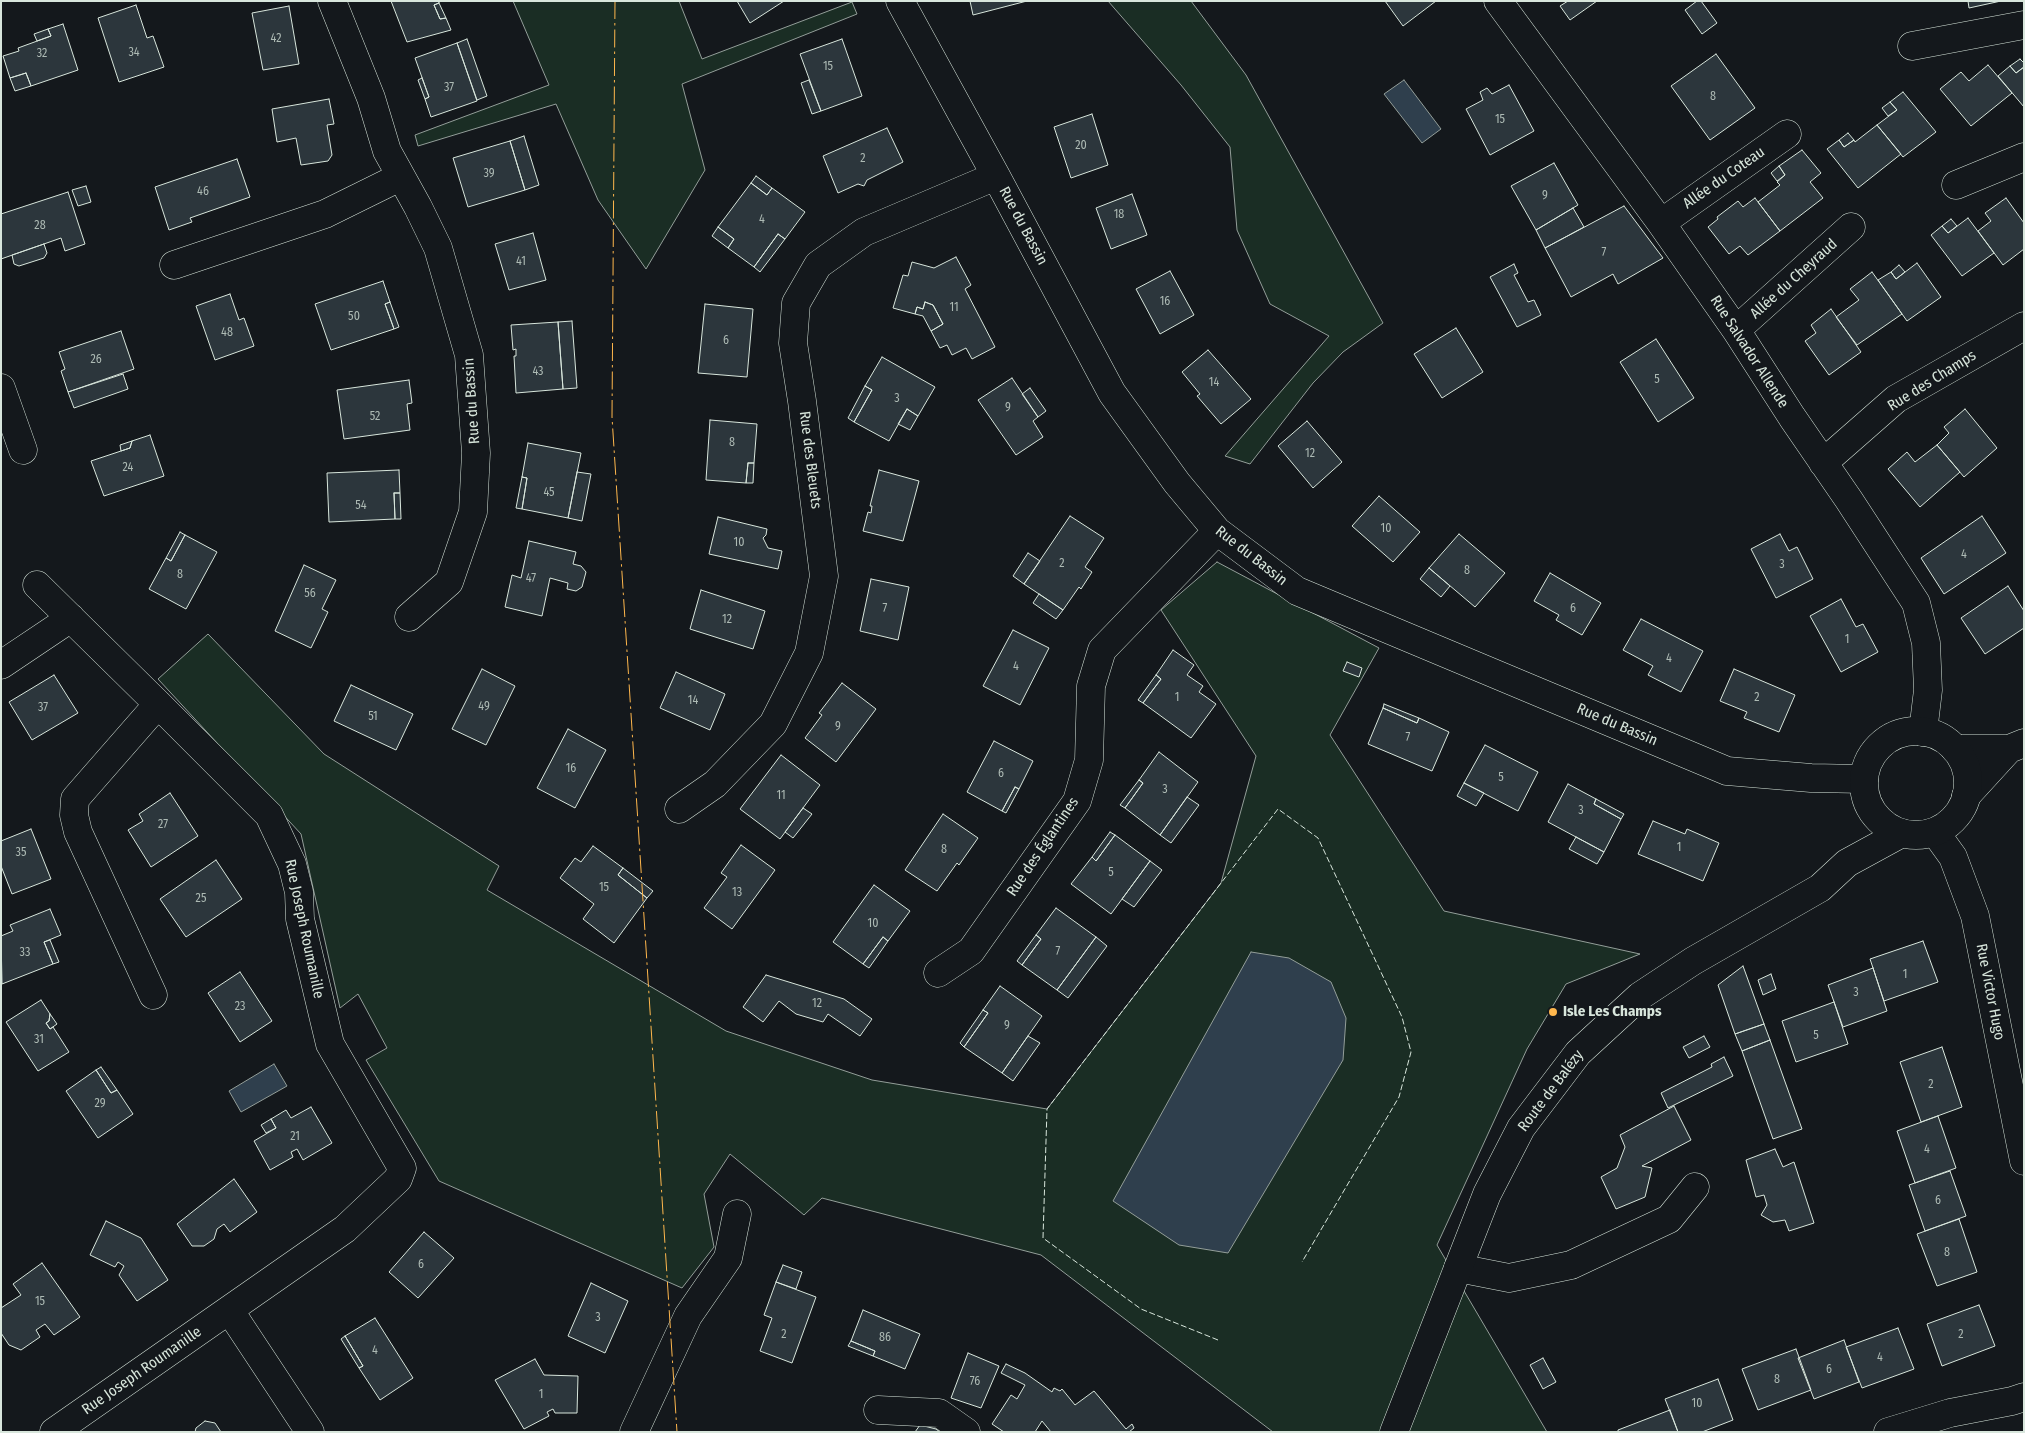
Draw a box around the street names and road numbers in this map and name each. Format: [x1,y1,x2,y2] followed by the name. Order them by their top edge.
[1680,143,1768,213] street label: Allée du Coteau
[995,184,1051,268] street label: Rue du Bassin
[1747,235,1841,323] street label: Allée du Cheyraud
[1706,292,1792,412] street label: Rue Salvador Allende
[1884,347,1980,415] street label: Rue des Champs
[460,357,484,445] street label: Rue du Bassin
[795,410,825,510] street label: Rue des Bleuets
[1212,522,1290,590] street label: Rue du Bassin
[1574,700,1660,750] street label: Rue du Bassin
[1003,794,1083,900] street label: Rue des Églantines
[280,858,328,1000] street label: Rue Joseph Roumanille
[1972,942,2008,1042] street label: Rue Victor Hugo
[1514,1047,1588,1135] street label: Route de Balézy
[79,1323,205,1419] street label: Rue Joseph Roumanille

